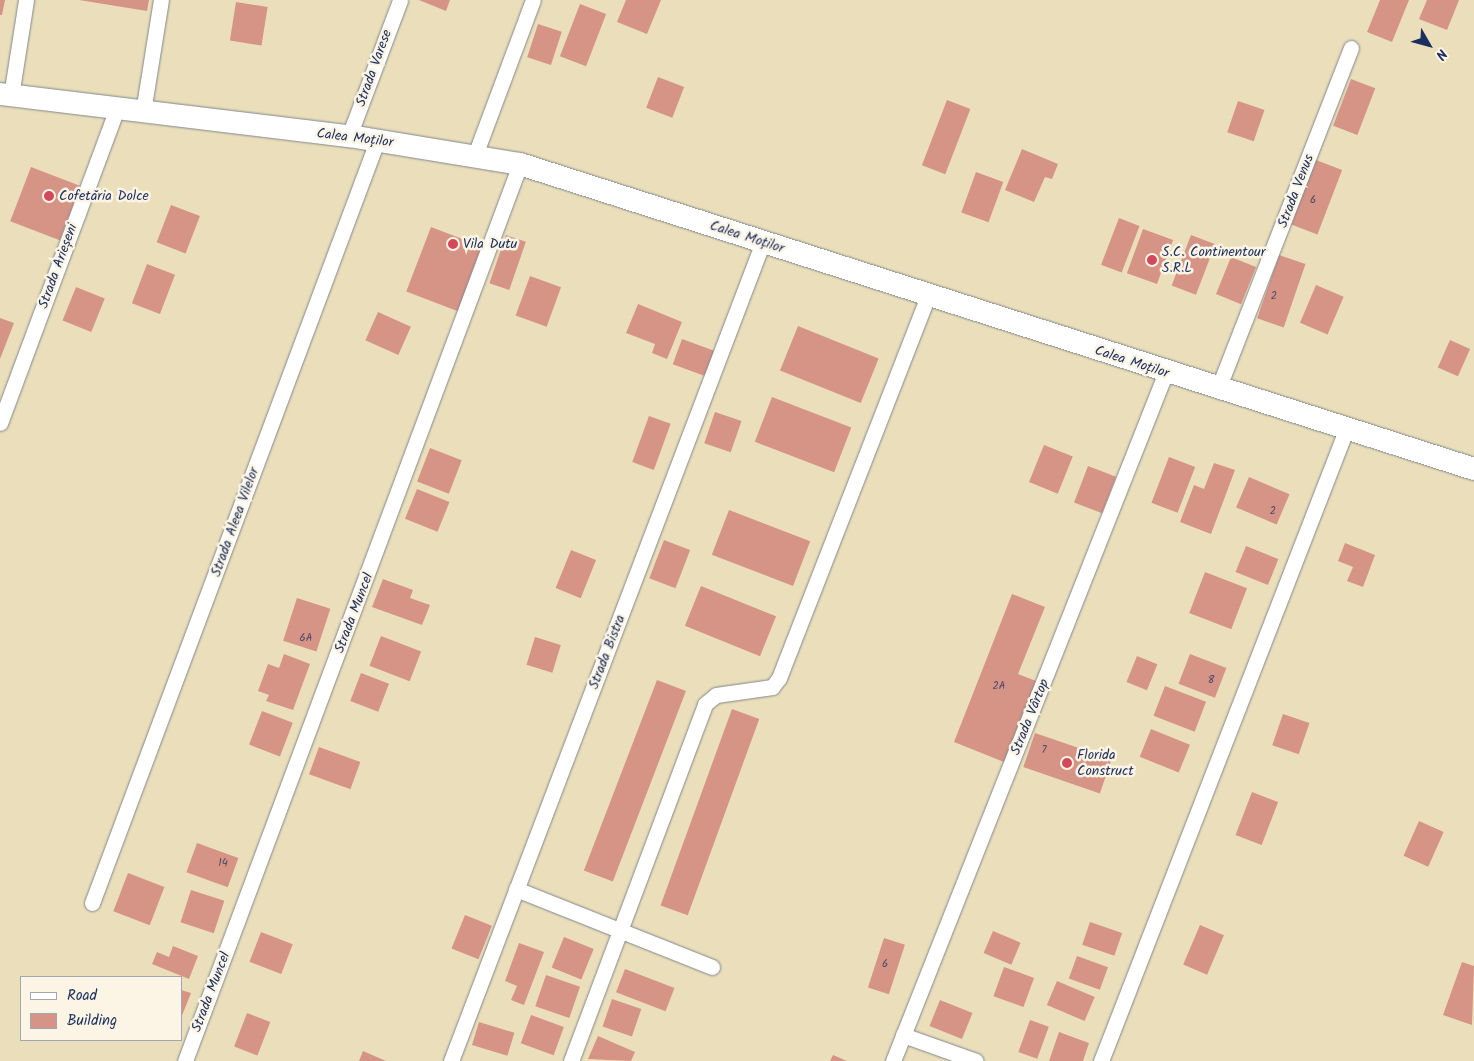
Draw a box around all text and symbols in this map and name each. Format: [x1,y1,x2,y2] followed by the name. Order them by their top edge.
[1404,20,1454,70] north arrow
[352,27,396,109] street label: Strada Varese
[1429,44,1452,64] text: N
[316,125,394,151] street label: Calea Moților
[1274,152,1318,230] street label: Strada Venus
[59,188,149,204] place label: Cofetăria Dolce
[43,190,55,202] marker: Cofetăria Dolce
[1310,193,1316,207] house number: 6
[708,217,786,257] street label: Calea Moților
[35,221,81,311] street label: Strada Arieșeni
[463,236,517,252] place label: Vila Dutu
[447,238,459,250] marker: Vila Dutu
[1162,244,1265,276] place label: S.C. Continentour S.R.L
[1146,254,1158,266] marker: S.C. Continentour S.R.L
[1271,289,1277,303] house number: 2
[1093,342,1171,382] street label: Calea Moților
[207,465,263,579] street label: Strada Aleea Vilelor
[1270,504,1276,518] house number: 2
[331,571,377,655] street label: Strada Muncel
[585,613,629,691] street label: Strada Bistra
[300,631,312,645] house number: 6A
[1208,673,1214,687] house number: 8
[1007,677,1053,757] street label: Strada Vârtop
[992,679,1006,693] house number: 2A
[1041,743,1047,757] house number: 7
[1077,747,1134,780] place label: Florida Construct
[1061,757,1073,769] marker: Florida Construct
[218,856,228,870] house number: 14
[188,950,234,1034] street label: Strada Muncel
[882,957,888,971] house number: 6
[20,976,182,1041] legend
[67,984,97,1008] text: Road
[67,1009,117,1033] text: Building

